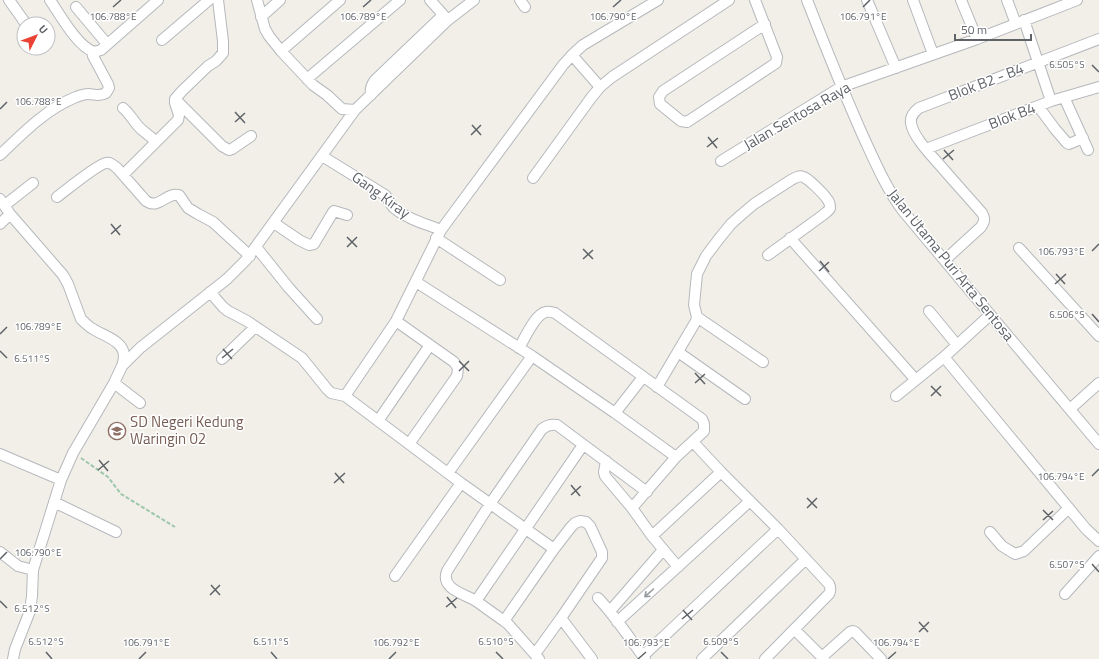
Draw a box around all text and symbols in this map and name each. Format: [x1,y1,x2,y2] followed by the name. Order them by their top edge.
[90,9,137,24] text: 106.788°E
[340,9,387,24] text: 106.789°E
[590,9,637,24] text: 106.790°E
[840,9,887,24] text: 106.791°E
[16,16,56,56] north arrow
[955,16,1031,42] scale bar
[961,20,987,39] text: 50 m
[35,21,52,37] text: U
[945,57,1027,107] street label: Blok B2 - B4
[1049,57,1085,72] text: 6.505°S
[739,75,855,156] street label: Jalan Sentosa Raya
[15,94,62,109] text: 106.788°E
[985,96,1039,135] street label: Blok B4
[347,165,415,224] street label: Gang Kiray
[883,184,1020,346] street label: Jalan Utama Puri Arta Sentosa
[1038,244,1085,259] text: 106.793°E
[1049,307,1085,322] text: 6.506°S
[15,319,62,334] text: 106.789°E
[14,351,50,366] text: 6.511°S
[130,410,244,450] place label: SD Negeri Kedung Waringin 02
[107,421,127,441] school or university icon: SD Negeri Kedung Waringin 02
[1038,469,1085,484] text: 106.794°E
[15,545,62,560] text: 106.790°E
[1049,557,1085,572] text: 6.507°S
[644,589,654,598] one-way arrow
[14,601,50,616] text: 6.512°S
[28,634,64,649] text: 6.512°S
[253,634,289,649] text: 6.511°S
[478,634,514,649] text: 6.510°S
[703,634,739,649] text: 6.509°S
[123,635,170,650] text: 106.791°E
[373,635,420,650] text: 106.792°E
[623,635,670,650] text: 106.793°E
[873,635,920,650] text: 106.794°E

